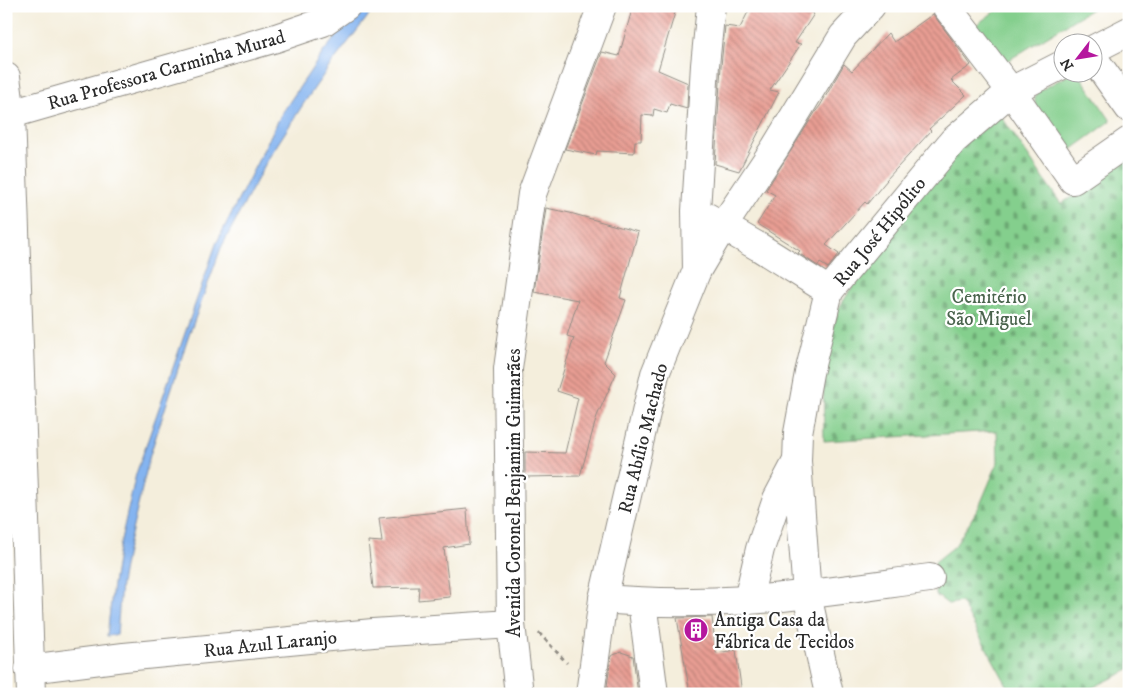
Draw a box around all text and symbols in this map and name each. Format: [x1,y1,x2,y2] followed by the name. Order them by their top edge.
[45,25,288,115] street label: Rua Professora Carminha Murad
[1052,32,1102,82] north arrow
[1057,54,1078,74] text: N
[829,173,931,291] street label: Rua José Hipólito
[946,286,1032,331] park label: Cemitério São Miguel
[503,348,526,638] street label: Avenida Coronel Benjamim Guimarães
[614,361,673,516] street label: Rua Abílio Machado
[714,609,854,654] place label: Antiga Casa da Fábrica de Tecidos
[683,617,709,643] building icon: Antiga Casa da Fábrica de Tecidos
[202,626,338,663] street label: Rua Azul Laranjo

